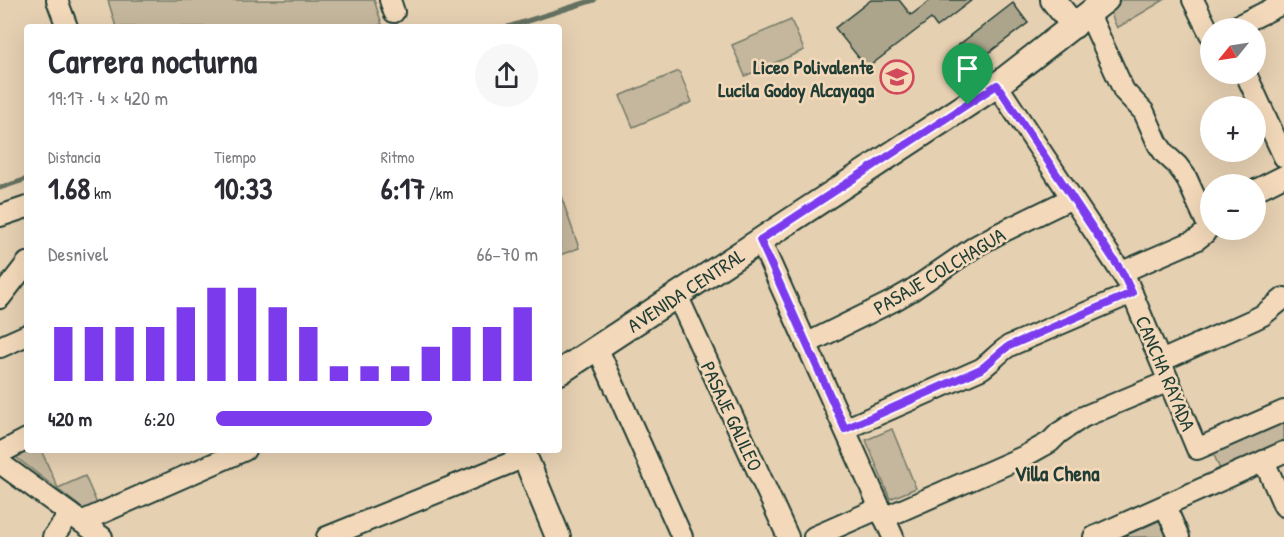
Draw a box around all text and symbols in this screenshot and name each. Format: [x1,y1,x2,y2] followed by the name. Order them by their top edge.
[1200,18,1266,84] north arrow
[1200,18,1266,240] map controls
[48,39,257,83] text: Carrera nocturna
[942,43,993,105] pin
[475,44,538,107] button: share
[951,52,984,85] icon: arrive
[718,53,874,104] place label: Liceo Polivalente Lucila Godoy Alcayaga
[879,59,915,95] school or university icon: Liceo Polivalente Lucila Godoy Alcayaga
[48,84,168,111] text: 19:17 · 4 × 420 m
[1200,96,1266,162] button: +
[48,146,100,168] text: Distancia
[214,146,256,168] text: Tiempo
[381,146,414,168] text: Ritmo
[48,168,90,208] text: 1.68
[214,168,273,208] text: 10:33
[381,168,425,208] text: 6:17
[1200,174,1266,240] button: −
[90,182,111,204] text: km
[425,182,453,204] text: /km
[868,221,1010,321] street label: PASAJE COLCHAGUA
[48,240,108,267] text: Desnivel
[477,240,538,267] text: 66–70 m
[621,241,749,338] street label: AVENIDA CENTRAL
[1130,311,1202,435] street label: CANCHA RAYADA
[695,357,769,475] street label: PASAJE GALILEO
[48,405,92,432] text: 420 m
[144,405,175,432] text: 6:20
[1014,459,1100,488] district label: Villa Chena

